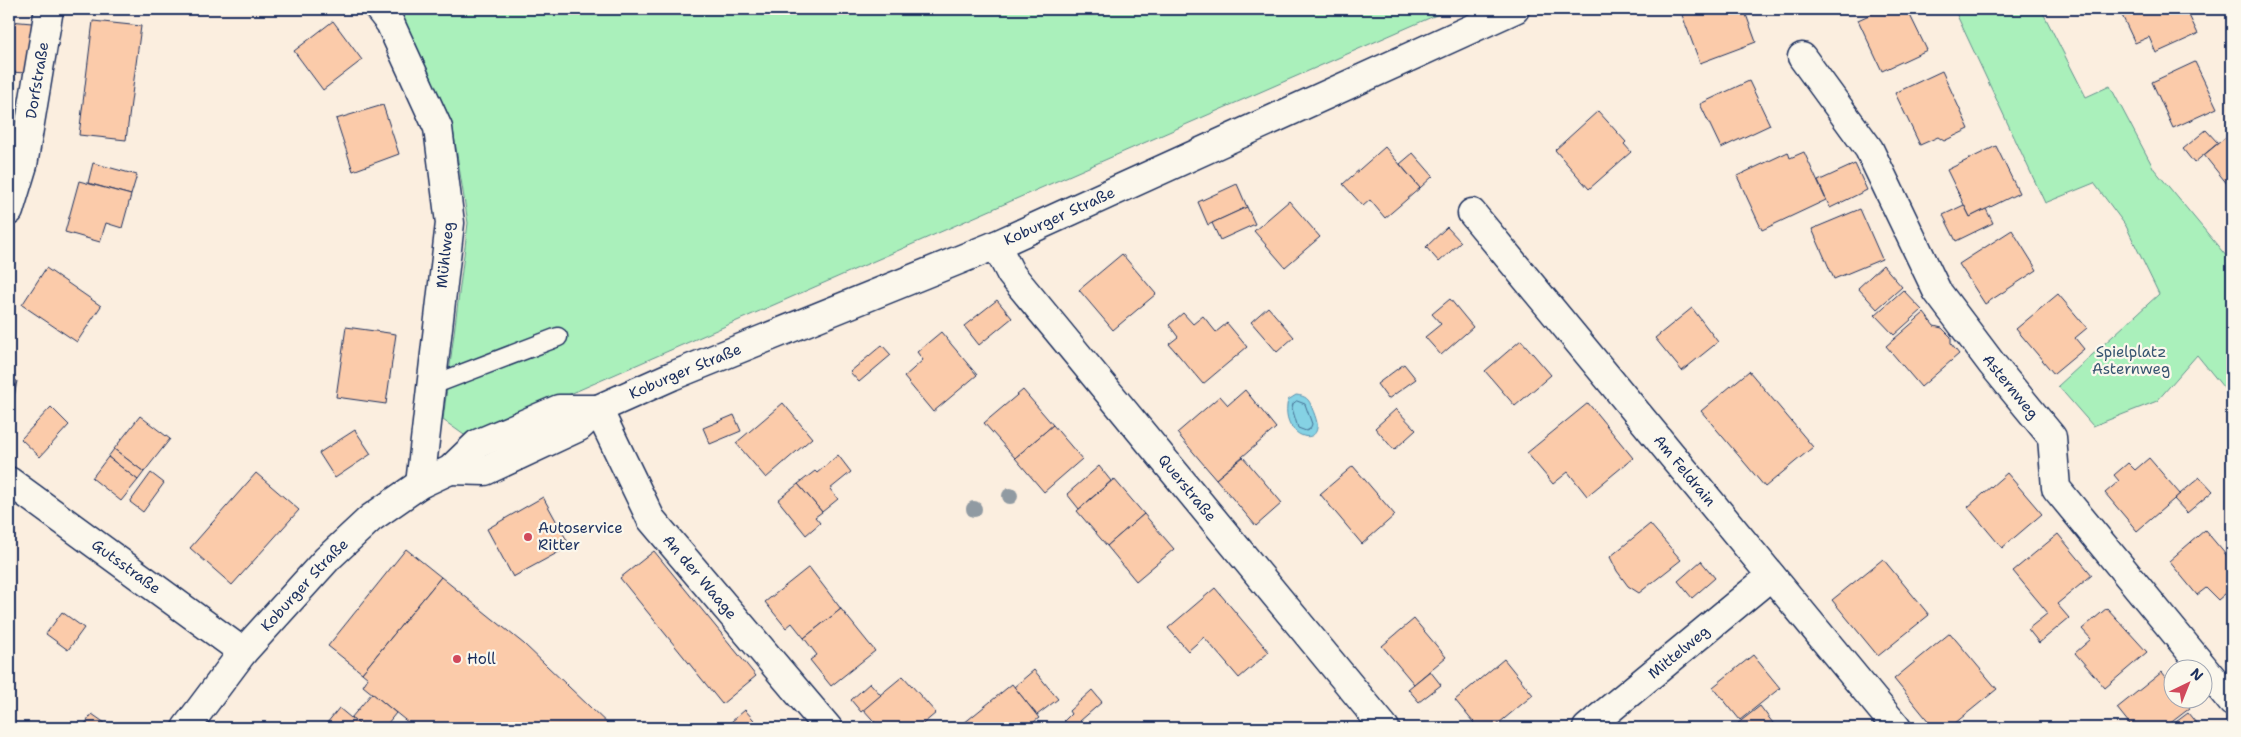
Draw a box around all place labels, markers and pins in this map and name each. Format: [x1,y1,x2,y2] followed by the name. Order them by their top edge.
[538,518,623,555] place label: Autoservice Ritter
[522,531,534,543] marker: Autoservice Ritter
[467,649,496,669] place label: Holl
[451,653,463,665] marker: Holl

